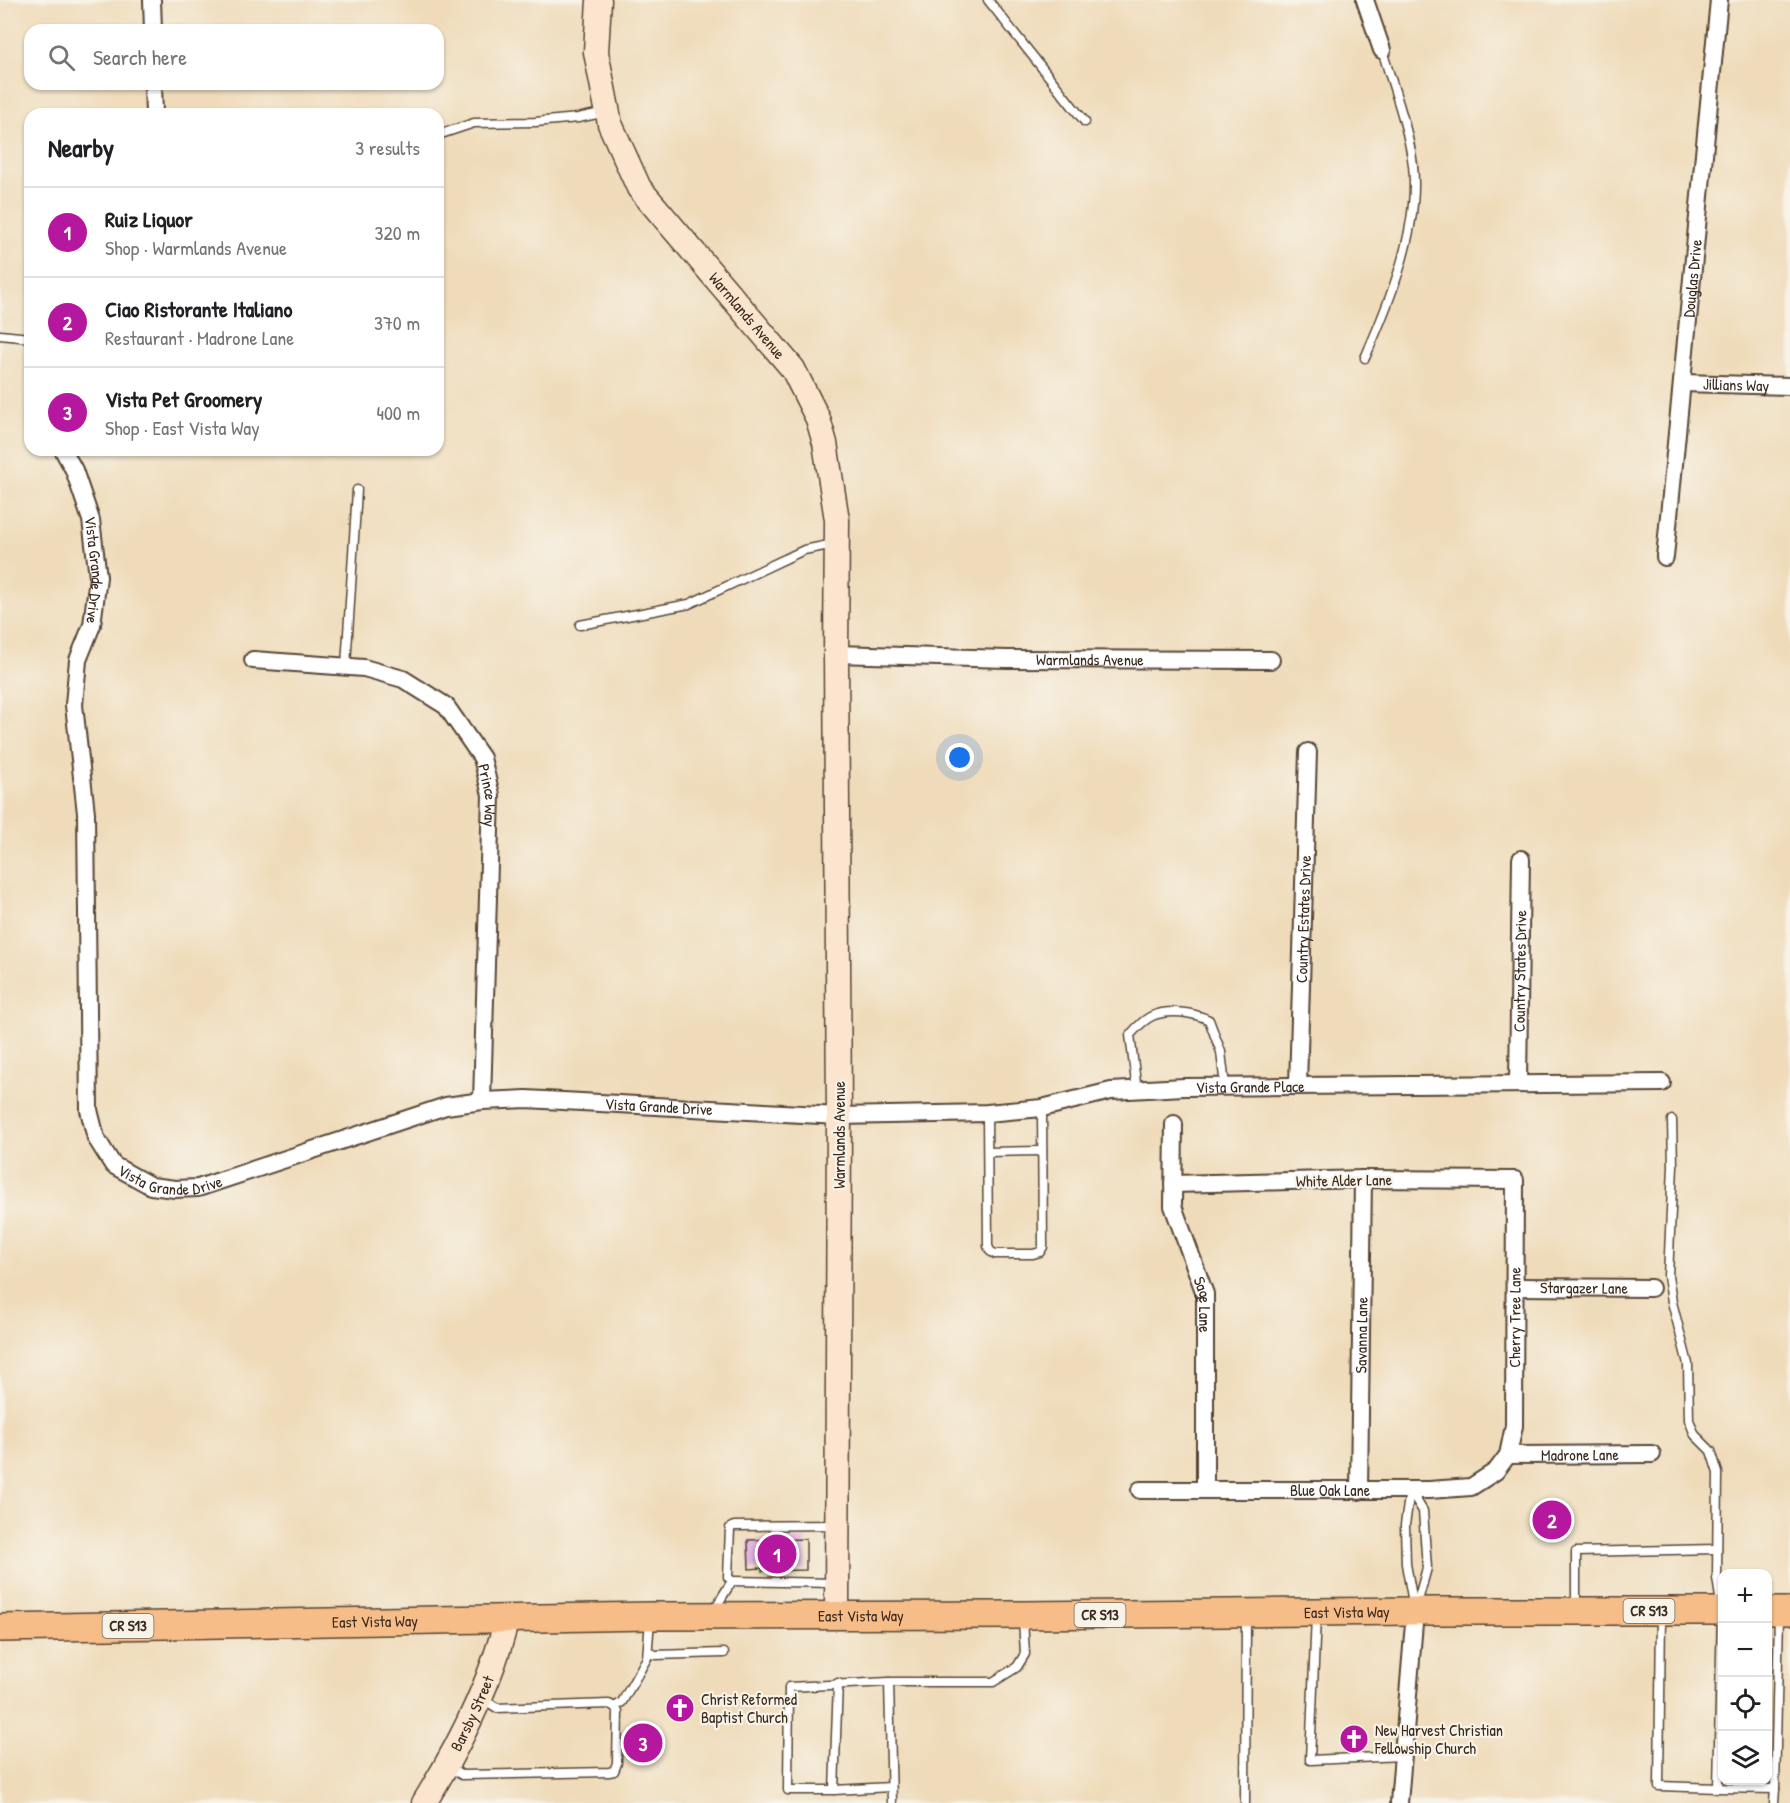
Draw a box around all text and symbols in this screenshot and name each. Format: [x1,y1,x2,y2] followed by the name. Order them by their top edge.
[24,24,444,90] search box
[45,41,78,74] icon: search
[93,42,187,72] text: Search here
[48,130,114,165] text: Nearby
[355,134,420,161] text: 3 results
[105,204,193,234] text: Ruiz Liquor
[64,219,71,246] text: 1
[375,219,420,246] text: 320 m
[105,234,287,261] text: Shop · Warmlands Avenue
[1677,238,1707,318] street label: Douglas Drive
[704,267,791,364] street label: Warmlands Avenue
[105,294,292,324] text: Ciao Ristorante Italiano
[63,309,72,336] text: 2
[374,309,420,336] text: 370 m
[105,324,294,351] text: Restaurant · Madrone Lane
[1703,373,1770,396] street label: Jillians Way
[105,384,262,414] text: Vista Pet Groomery
[63,399,72,426] text: 3
[376,399,420,426] text: 400 m
[105,414,260,441] text: Shop · East Vista Way
[80,515,109,626] street label: Vista Grande Drive
[1036,648,1144,671] street label: Warmlands Avenue
[945,743,974,772] your location
[473,761,502,828] street label: Prince Way
[1290,854,1316,983] street label: Country Estates Drive
[1508,909,1531,1032] street label: Country States Drive
[1196,1075,1305,1098] street label: Vista Grande Place
[828,1081,850,1189] street label: Warmlands Avenue
[604,1092,714,1120] street label: Vista Grande Drive
[114,1159,225,1200] street label: Vista Grande Drive
[1296,1168,1393,1192] street label: White Alder Lane
[1503,1266,1526,1368] street label: Cherry Tree Lane
[1189,1273,1216,1333] street label: Sage Lane
[1540,1276,1629,1299] street label: Stargazer Lane
[1350,1296,1372,1373] street label: Savanna Lane
[1541,1443,1620,1466] street label: Madrone Lane
[1290,1479,1371,1501] street label: Blue Oak Lane
[1532,1498,1572,1543] pin: 2
[758,1532,796,1576] pin: 1
[1718,1569,1772,1785] map controls
[1718,1569,1772,1623] button: +
[1624,1599,1674,1623] road number: CR S13
[1304,1600,1390,1623] street label: East Vista Way
[1074,1603,1126,1627] road number: CR S13
[818,1604,904,1627] street label: East Vista Way
[332,1609,418,1633] street label: East Vista Way
[102,1614,154,1638] road number: CR S13
[1718,1623,1772,1677] button: −
[445,1672,499,1755] street label: Barsby Street
[1718,1677,1772,1731] button: locate
[701,1688,797,1728] place label: Christ Reformed Baptist Church
[664,1692,696,1724] church icon: Christ Reformed Baptist Church
[1374,1719,1503,1759] place label: New Harvest Christian Fellowship Church
[624,1720,662,1766] pin: 3
[1338,1723,1370,1755] church icon: New Harvest Christian Fellowship Church
[1718,1731,1772,1785] button: layers

